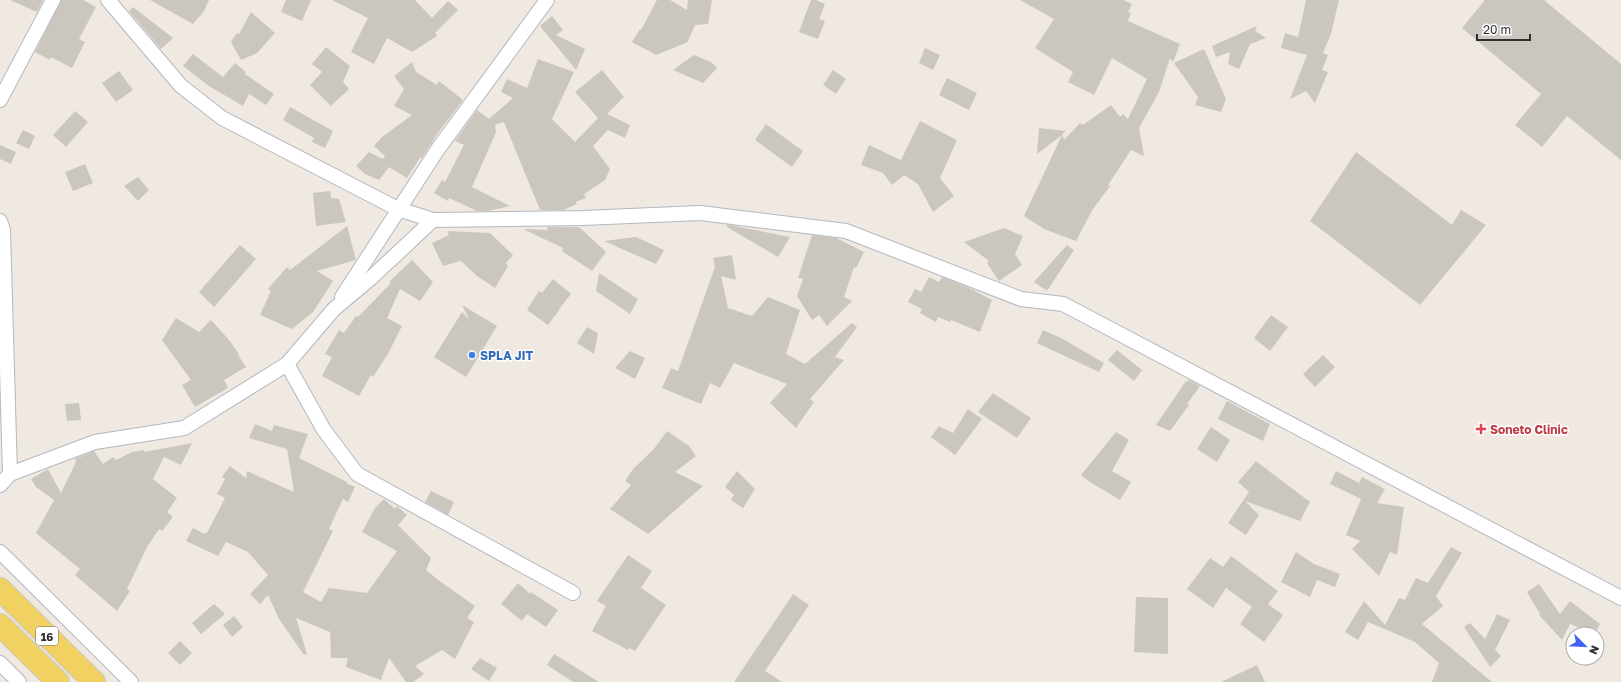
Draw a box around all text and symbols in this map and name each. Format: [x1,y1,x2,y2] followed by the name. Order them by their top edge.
[1477,16,1530,42] scale bar
[1483,22,1511,37] text: 20 m
[480,348,534,363] place label: SPLA JIT
[467,350,477,360] marker: SPLA JIT
[1490,422,1568,437] place label: Soneto Clinic
[1475,423,1487,435] marker: Soneto Clinic
[1565,626,1605,666] north arrow
[36,627,58,645] road number: 16
[1587,644,1602,657] text: N

